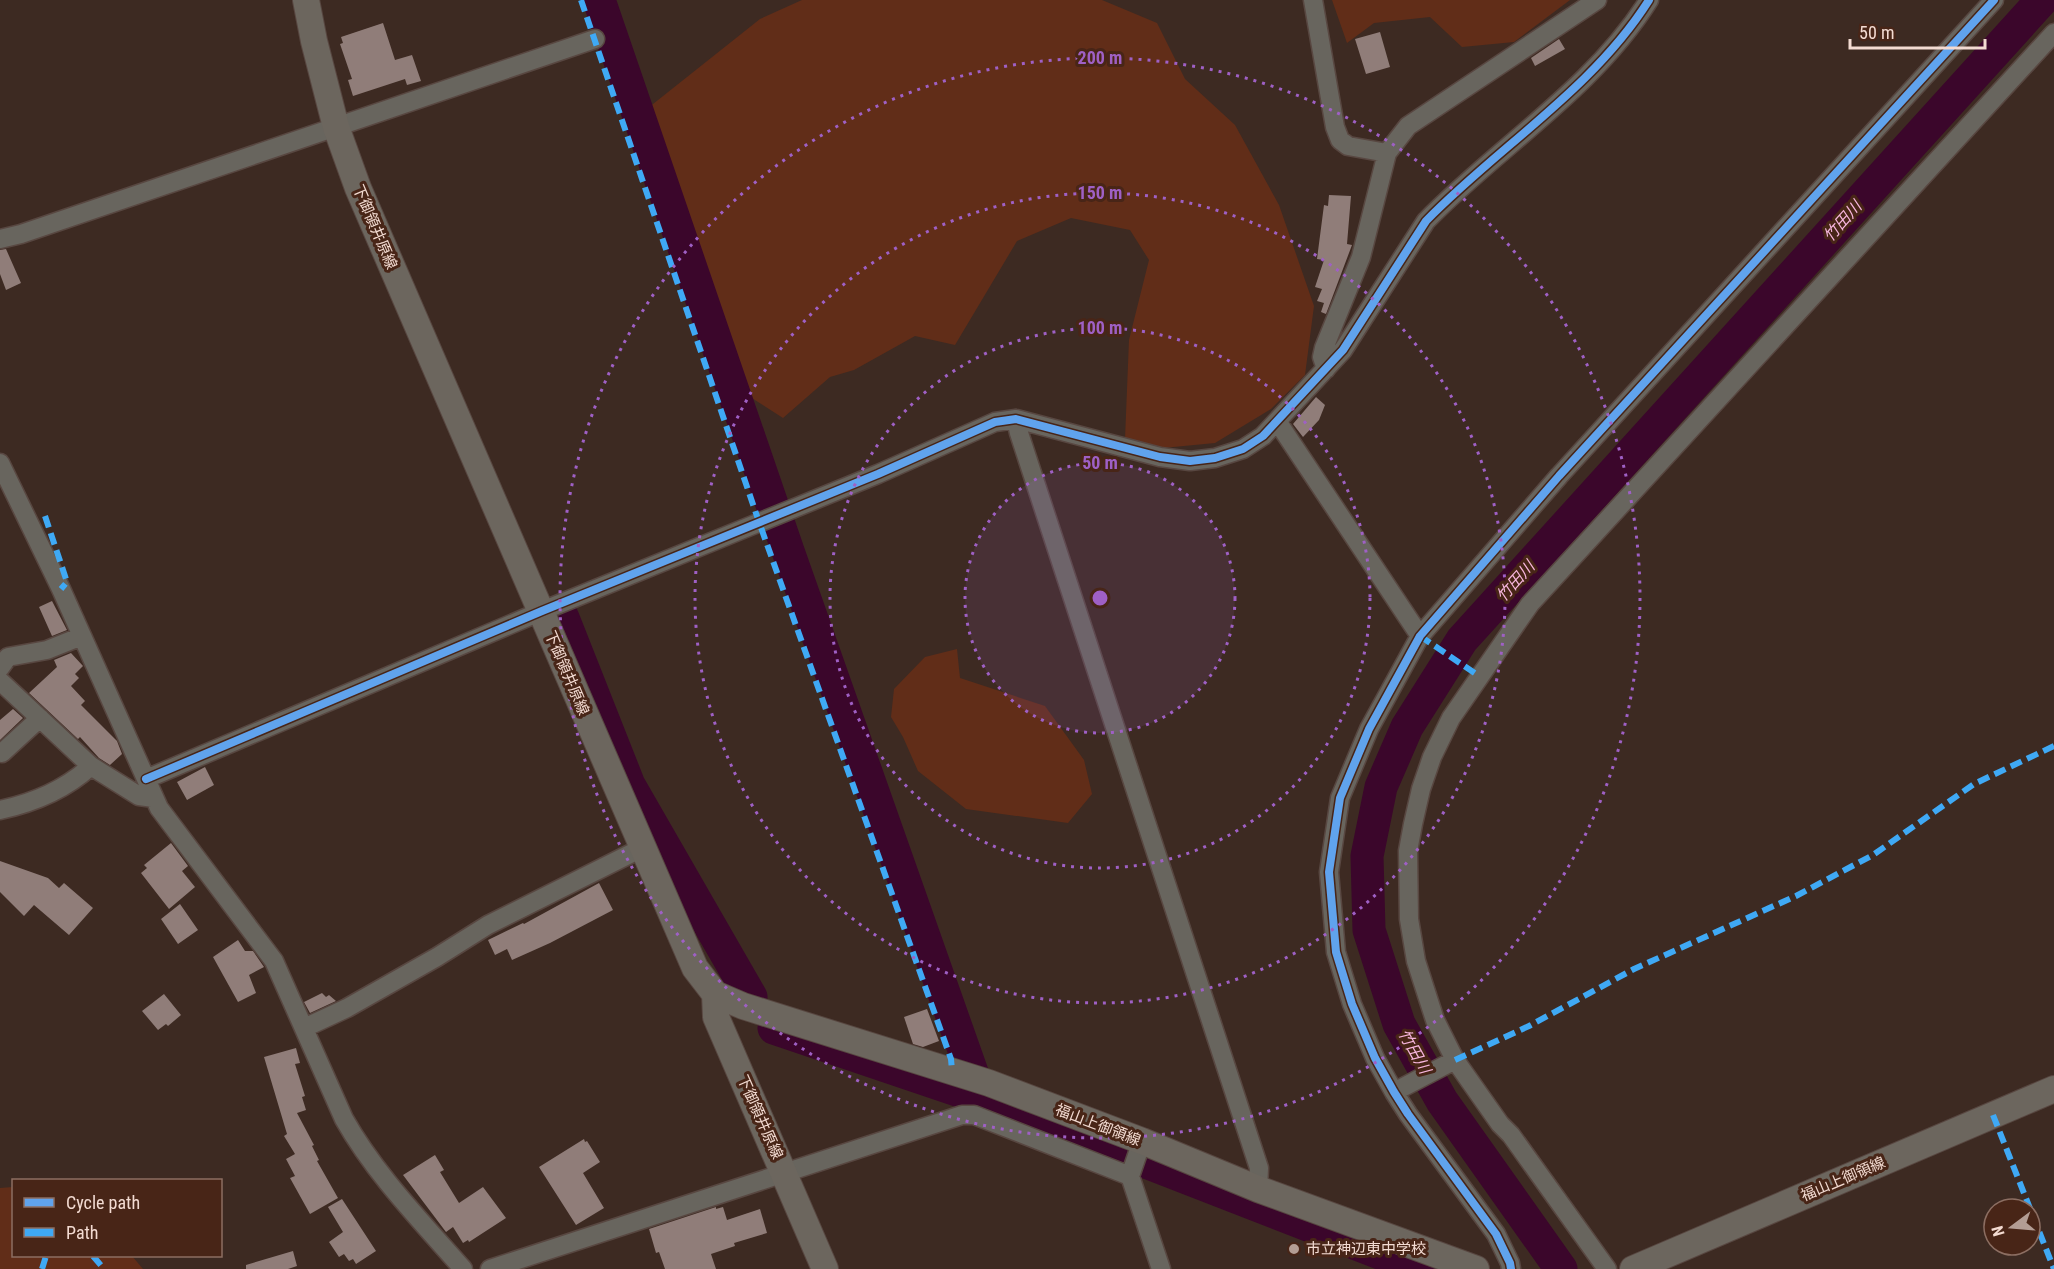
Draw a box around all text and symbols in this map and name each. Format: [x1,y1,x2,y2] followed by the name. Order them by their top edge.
[1850,12,1985,50] scale bar
[1859,22,1894,43] text: 50 m
[1078,47,1122,68] text: 200 m
[349,182,401,272] street label: 下御領井原線
[1078,182,1122,203] text: 150 m
[1819,196,1867,246] water label: 竹田川
[1078,317,1122,338] text: 100 m
[1082,452,1118,473] text: 50 m
[1492,556,1540,606] water label: 竹田川
[1090,588,1110,608] centre of rings
[541,628,593,718] street label: 下御領井原線
[1395,1026,1435,1079] water label: 竹田川
[733,1072,787,1162] street label: 下御領井原線
[1053,1100,1143,1150] street label: 福山上御領線
[1798,1153,1888,1205] street label: 福山上御領線
[12,1179,222,1257] legend
[66,1192,140,1213] text: Cycle path
[1982,1197,2042,1257] north arrow
[66,1222,99,1243] text: Path
[1988,1224,2009,1238] text: N
[1306,1240,1426,1258] place label: 市立神辺東中学校
[1287,1242,1301,1256] marker: 市立神辺東中学校

